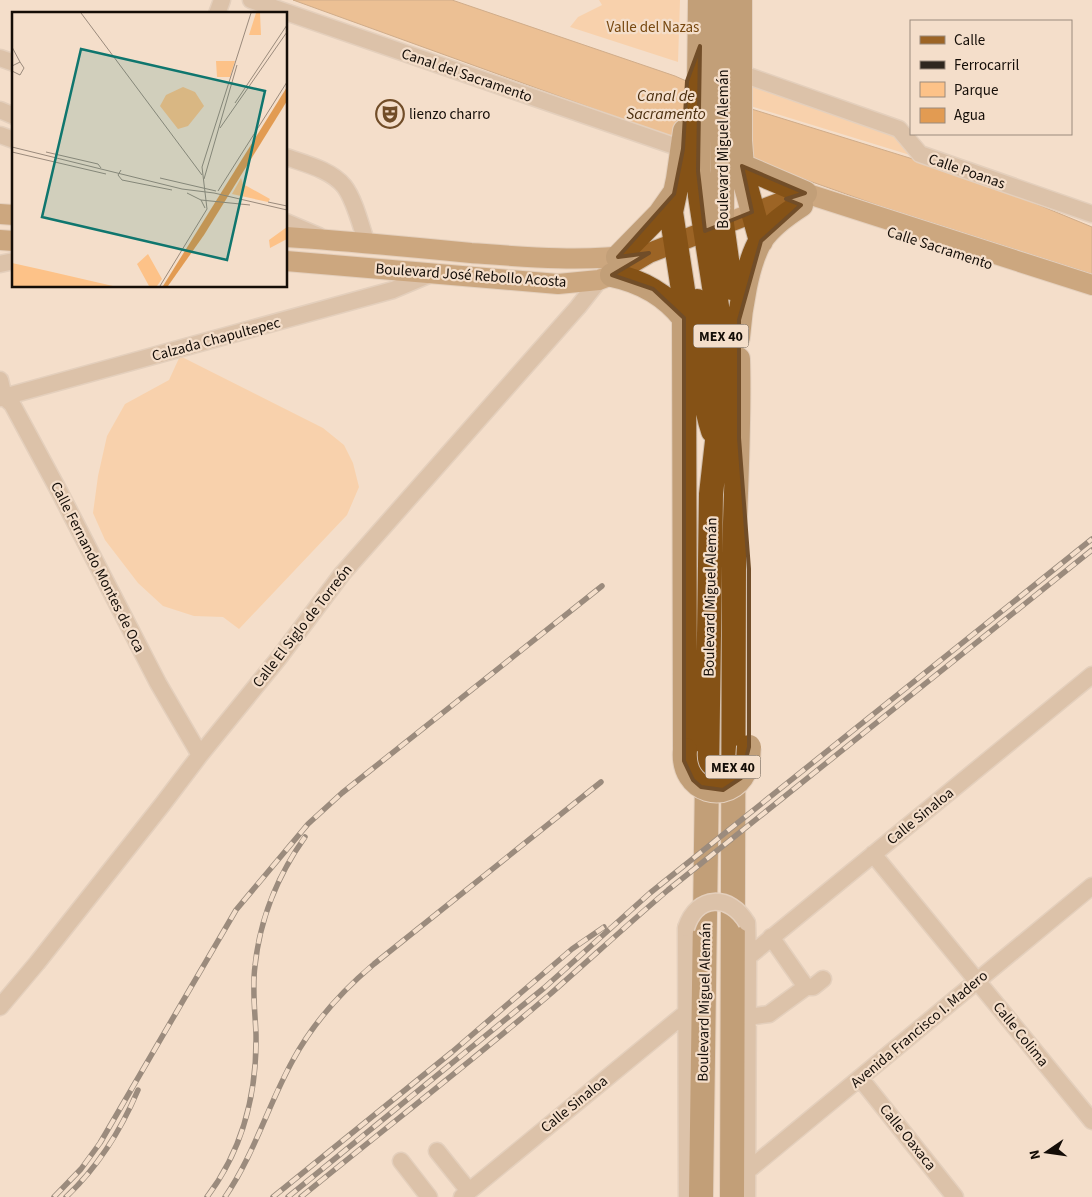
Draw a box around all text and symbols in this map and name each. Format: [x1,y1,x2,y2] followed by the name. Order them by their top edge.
[12,12,288,288] inset map
[607,17,699,38] park label: Valle del Nazas
[910,20,1072,135] legend
[954,30,985,51] text: Calle
[399,43,535,108] street label: Canal del Sacramento
[954,55,1019,76] text: Ferrocarril
[713,69,734,229] street label: Boulevard Miguel Alemán
[954,80,998,101] text: Parque
[626,85,706,125] water label: Canal de Sacramento
[375,99,405,129] theatre icon: lienzo charro
[409,104,490,125] place label: lienzo charro
[954,105,985,126] text: Agua
[926,149,1008,194] street label: Calle Poanas
[884,221,995,275] street label: Calle Sacramento
[375,258,567,293] street label: Boulevard José Rebollo Acosta
[150,312,283,367] street label: Calzada Chapultepec
[694,324,748,348] road number: MEX 40
[45,478,150,656] street label: Calle Fernando Montes de Oca
[699,517,722,677] street label: Boulevard Miguel Alemán
[248,560,357,692] street label: Calle El Siglo de Torreón
[706,756,760,779] road number: MEX 40
[882,783,958,850] street label: Calle Sinaloa
[693,922,716,1082] street label: Boulevard Miguel Alemán
[846,966,993,1093] street label: Avenida Francisco I. Madero
[988,997,1053,1071] street label: Calle Colima
[536,1071,612,1138] street label: Calle Sinaloa
[874,1100,941,1175] street label: Calle Oaxaca
[1022,1127,1072,1177] north arrow
[1025,1148,1046,1161] text: N

